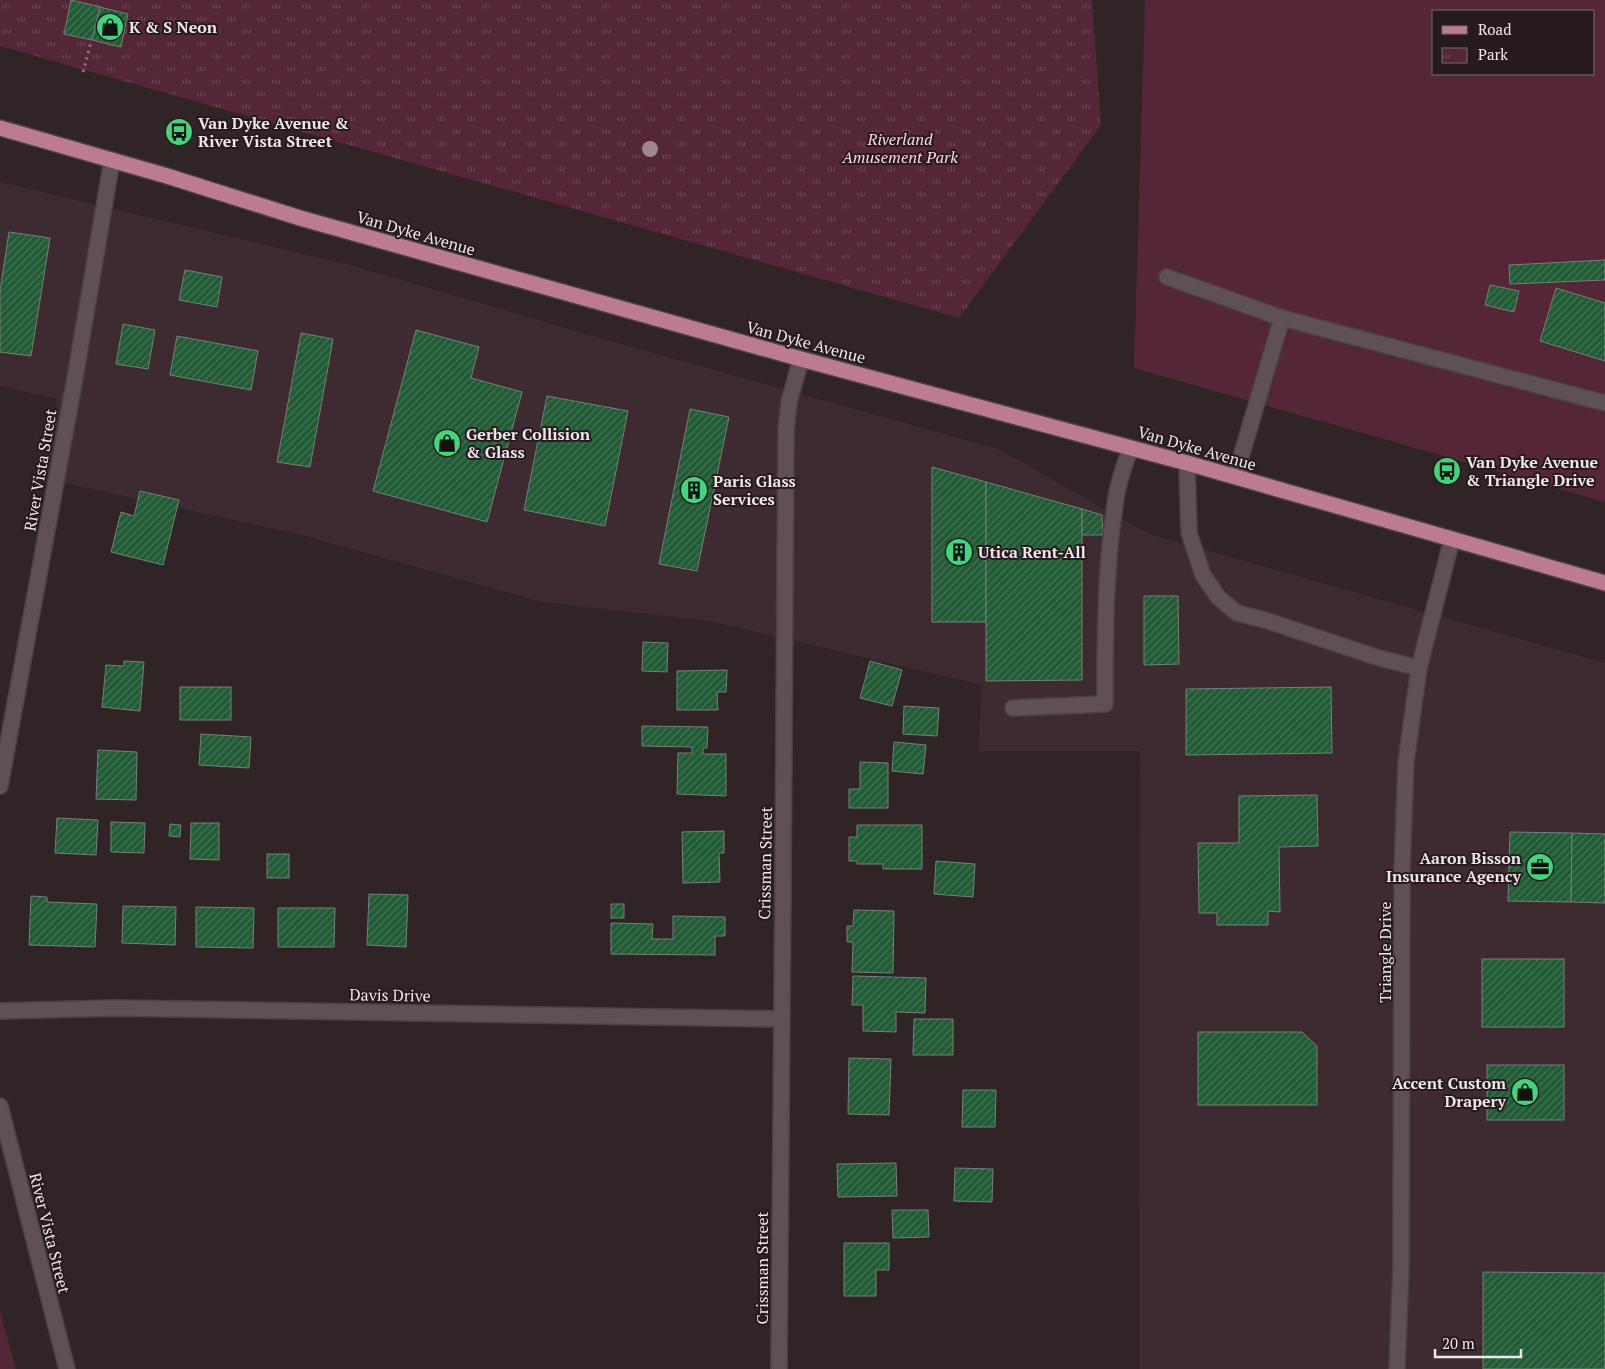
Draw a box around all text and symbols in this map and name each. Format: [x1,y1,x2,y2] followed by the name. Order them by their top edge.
[1432,10,1595,75] legend
[95,12,125,42] shop icon: K & S Neon
[129,16,218,38] place label: K & S Neon
[1478,19,1511,39] text: Road
[1478,44,1508,64] text: Park
[198,112,349,152] place label: Van Dyke Avenue & River Vista Street
[164,117,194,147] bus stop icon: Van Dyke Avenue & River Vista Street
[841,128,958,168] park label: Riverland Amusement Park
[354,206,478,260] street label: Van Dyke Avenue
[744,316,868,368] street label: Van Dyke Avenue
[18,407,62,533] street label: River Vista Street
[1135,421,1259,475] street label: Van Dyke Avenue
[466,423,591,463] place label: Gerber Collision & Glass
[432,428,462,458] shop icon: Gerber Collision & Glass
[1466,451,1599,491] place label: Van Dyke Avenue & Triangle Drive
[1432,456,1462,486] bus stop icon: Van Dyke Avenue & Triangle Drive
[713,470,796,510] place label: Paris Glass Services
[679,475,709,505] building icon: Paris Glass Services
[944,537,974,567] building icon: Utica Rent-All
[978,541,1086,563] place label: Utica Rent-All
[753,806,777,920] street label: Crissman Street
[1386,847,1522,887] place label: Aaron Bisson Insurance Agency
[1525,852,1555,882] office icon: Aaron Bisson Insurance Agency
[1374,901,1396,1003] street label: Triangle Drive
[349,983,431,1007] street label: Davis Drive
[1392,1072,1507,1112] place label: Accent Custom Drapery
[1510,1077,1540,1107] shop icon: Accent Custom Drapery
[24,1170,76,1296] street label: River Vista Street
[751,1211,773,1325] street label: Crissman Street
[1435,1326,1521,1358] scale bar
[1442,1333,1475,1353] text: 20 m

